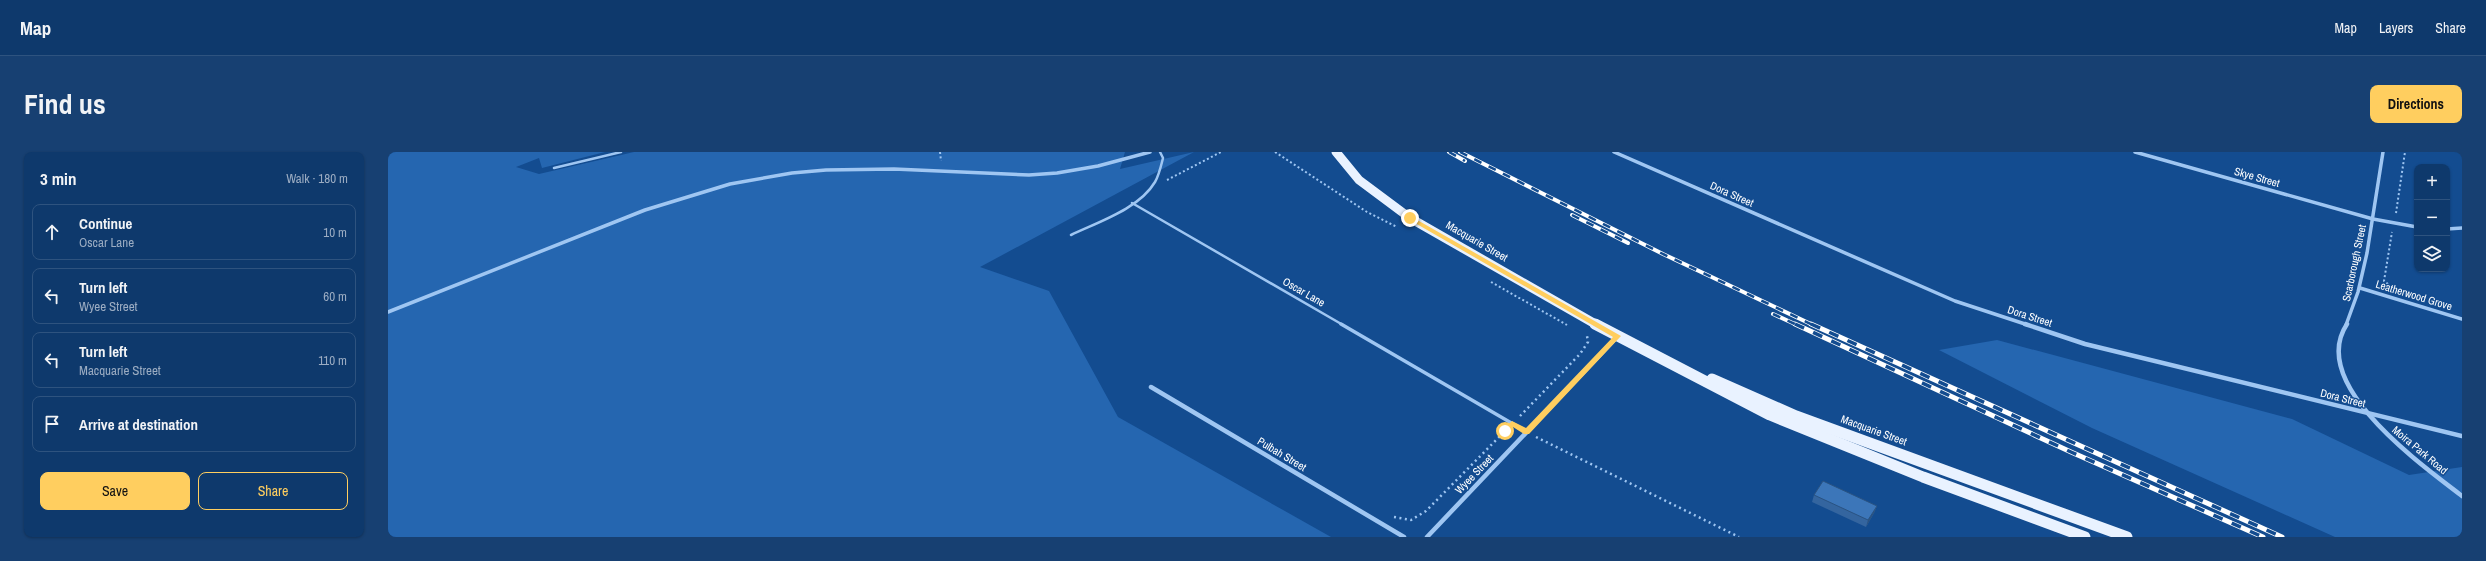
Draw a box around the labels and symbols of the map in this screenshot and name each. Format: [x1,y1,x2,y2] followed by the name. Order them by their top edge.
[2233,164,2282,190] street label: Skye Street
[1708,178,1756,210] street label: Dora Street
[1401,209,1419,227] route end
[1444,218,1511,265] street label: Macquarie Street
[2339,223,2369,303] street label: Scarborough Street
[1280,274,1328,310] street label: Oscar Lane
[2374,277,2454,313] street label: Leatherwood Grove
[2006,302,2055,330] street label: Dora Street
[2319,386,2368,410] street label: Dora Street
[1839,412,1909,449] street label: Macquarie Street
[1496,422,1514,440] route start
[2389,423,2451,477] street label: Moira Park Road
[1255,434,1309,474] street label: Pulbah Street
[1452,451,1497,497] street label: Wyee Street

